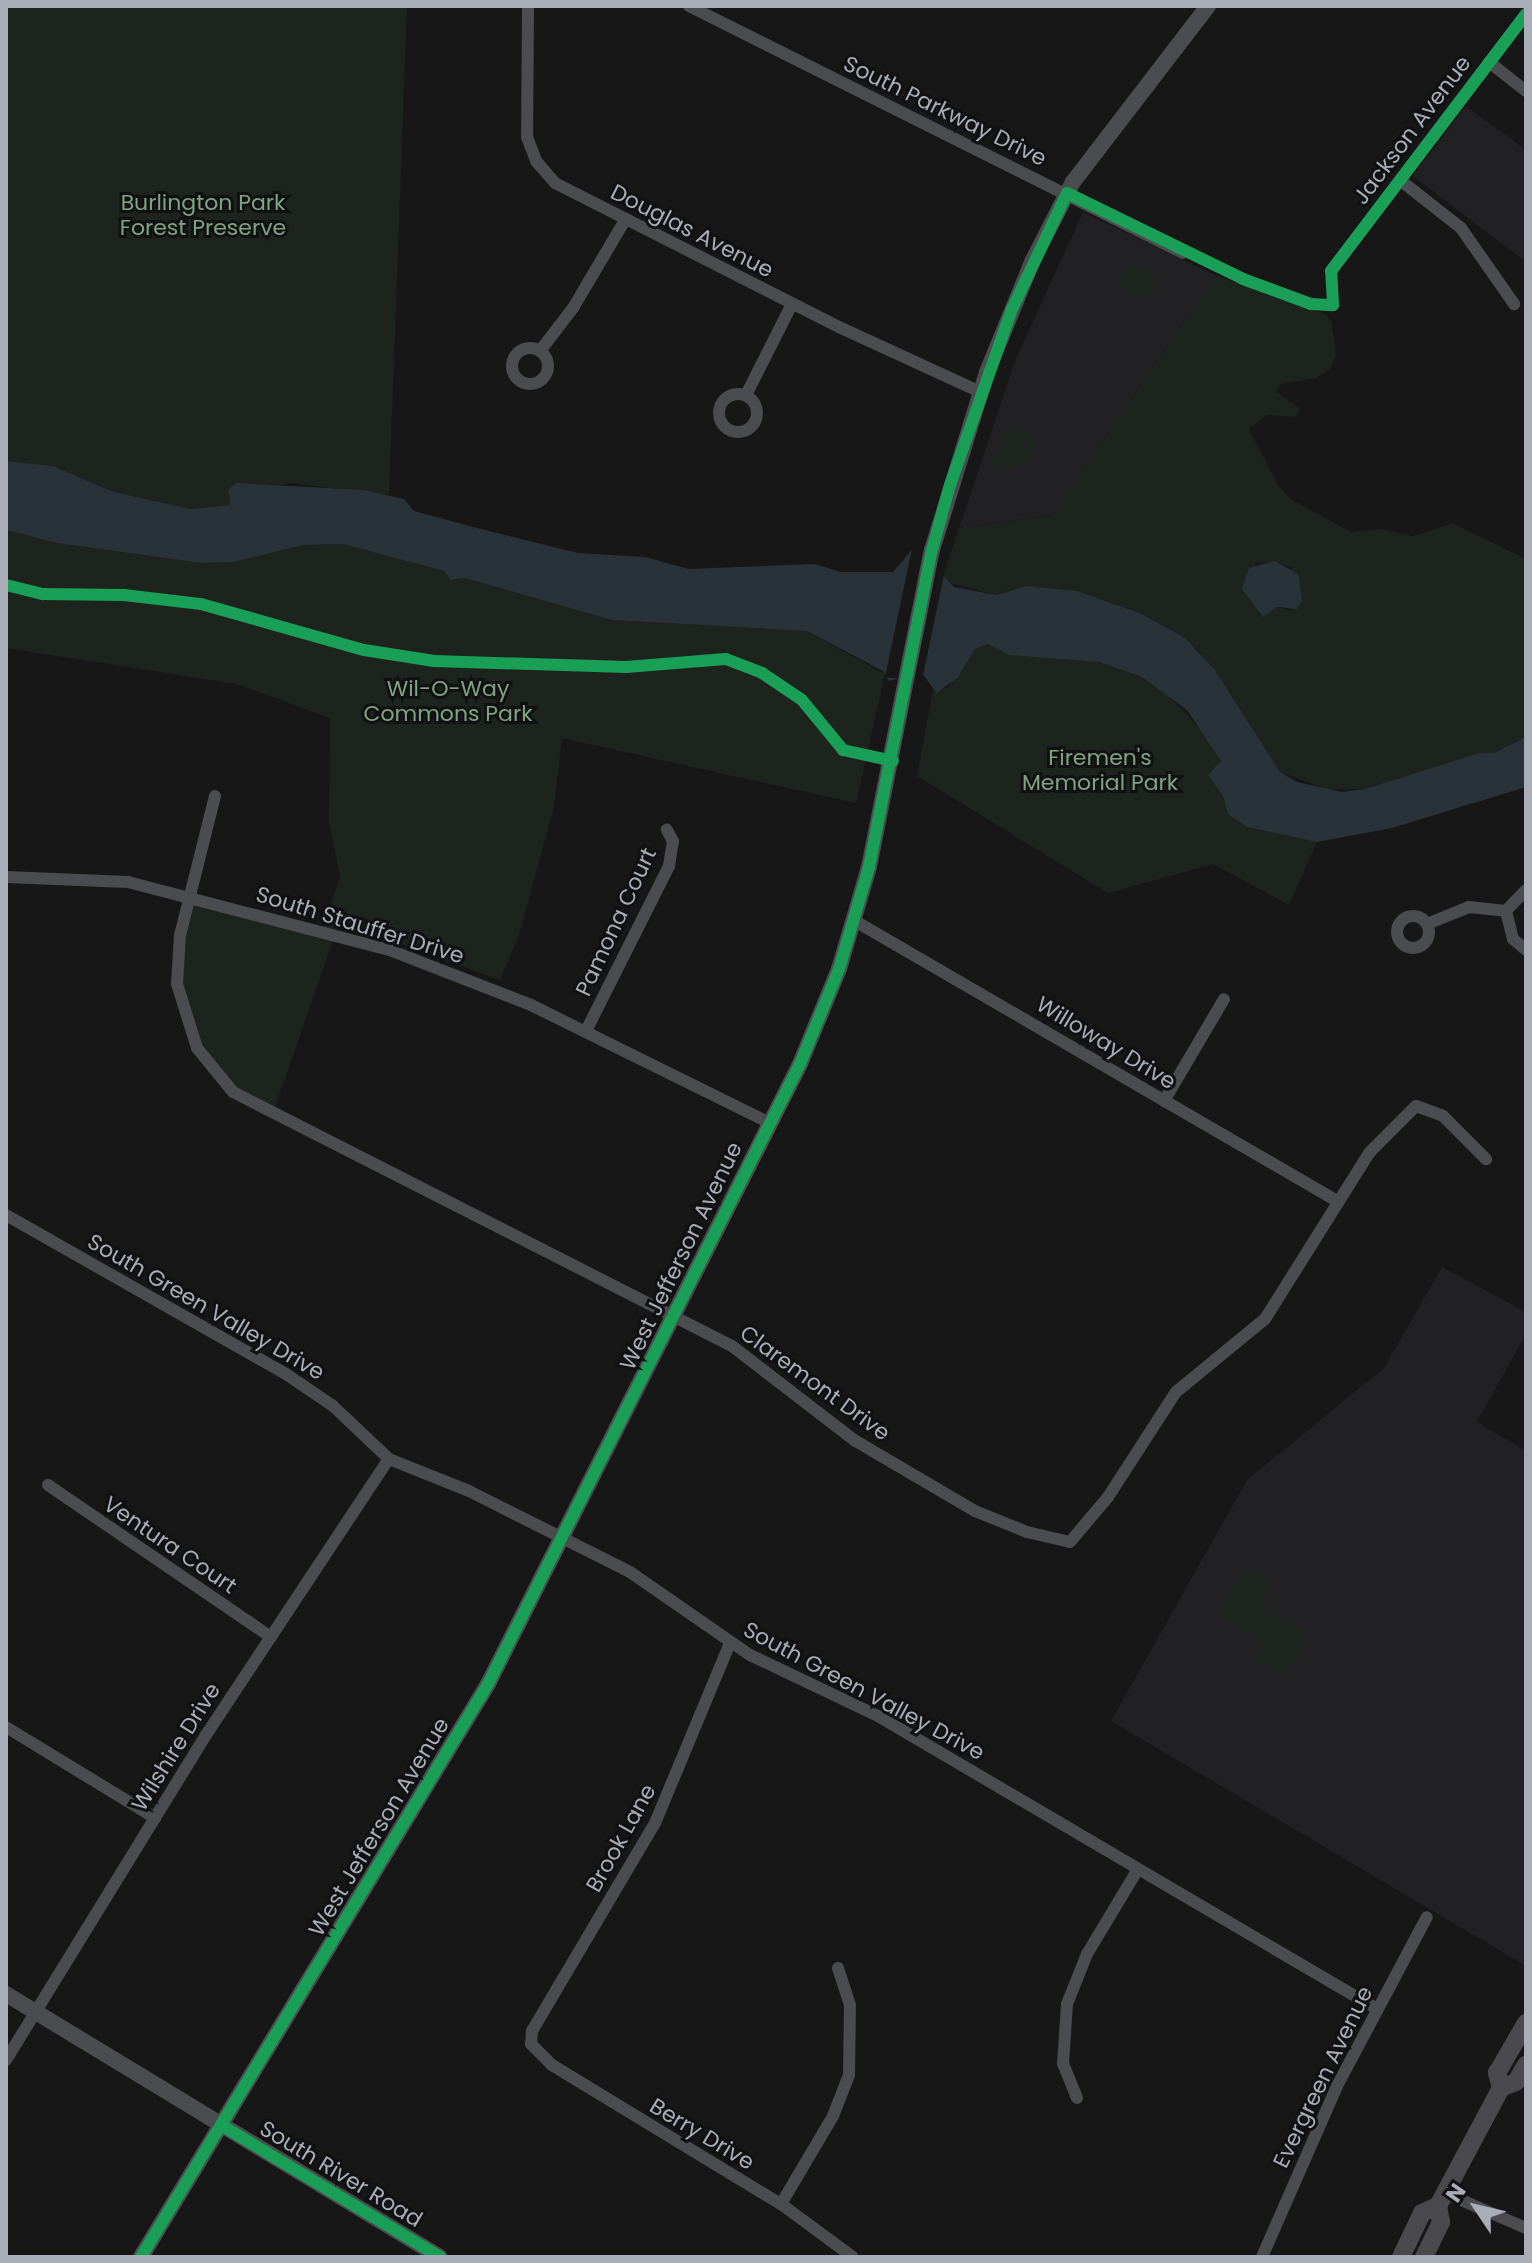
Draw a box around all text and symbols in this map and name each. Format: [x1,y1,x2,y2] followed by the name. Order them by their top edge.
[839,50,1051,172] street label: South Parkway Drive
[1347,50,1477,210] street label: Jackson Avenue
[606,179,778,283] street label: Douglas Avenue
[120,189,286,240] park label: Burlington Park Forest Preserve
[363,675,533,726] park label: Wil-O-Way Commons Park
[1022,744,1178,796] park label: Firemen's Memorial Park
[570,844,662,1000] street label: Pamona Court
[253,881,467,969] street label: South Stauffer Drive
[1031,991,1181,1095] street label: Willoway Drive
[614,1138,748,1374] street label: West Jefferson Avenue
[83,1228,329,1386] street label: South Green Valley Drive
[735,1320,895,1446] street label: Claremont Drive
[98,1491,242,1599] street label: Ventura Court
[739,1616,989,1766] street label: South Green Valley Drive
[126,1678,226,1816] street label: Wilshire Drive
[303,1713,455,1941] street label: West Jefferson Avenue
[581,1779,661,1897] street label: Brook Lane
[1268,1982,1378,2172] street label: Evergreen Avenue
[645,2093,759,2175] street label: Berry Drive
[255,2115,427,2233] street label: South River Road
[1436,2167,1516,2247] north arrow
[1438,2177,1473,2209] text: N

